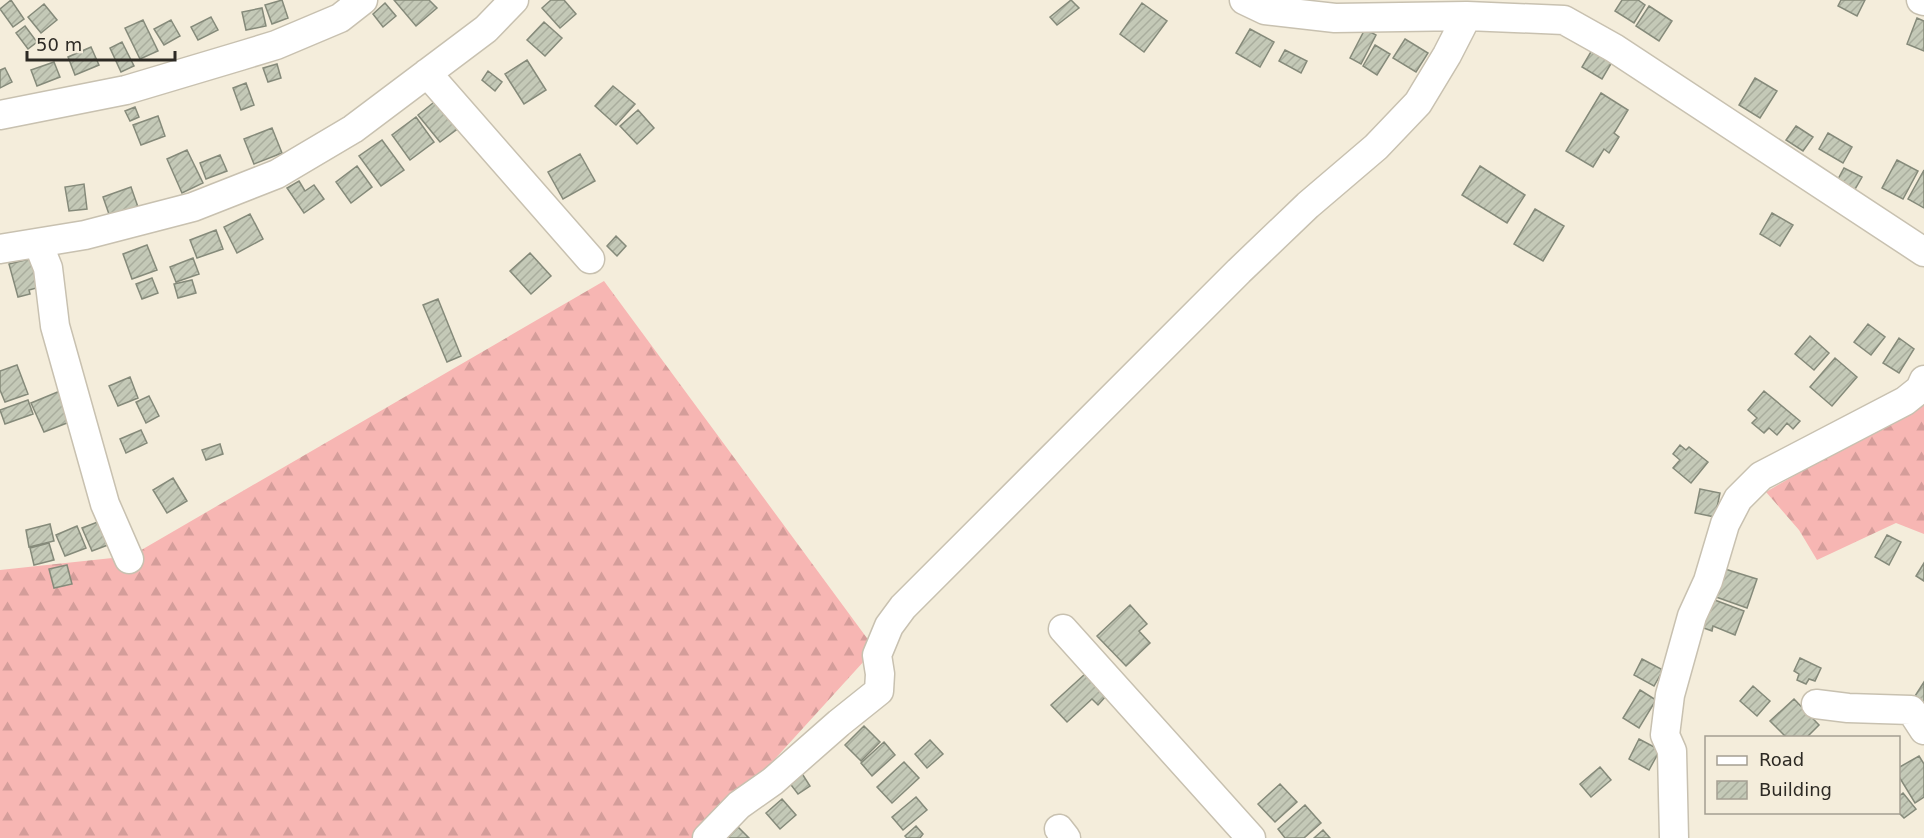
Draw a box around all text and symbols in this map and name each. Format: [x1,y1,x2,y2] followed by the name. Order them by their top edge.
[27,24,176,62] scale bar
[36,34,82,55] text: 50 m
[1705,736,1900,814] legend
[1759,749,1804,770] text: Road
[1759,779,1832,800] text: Building

